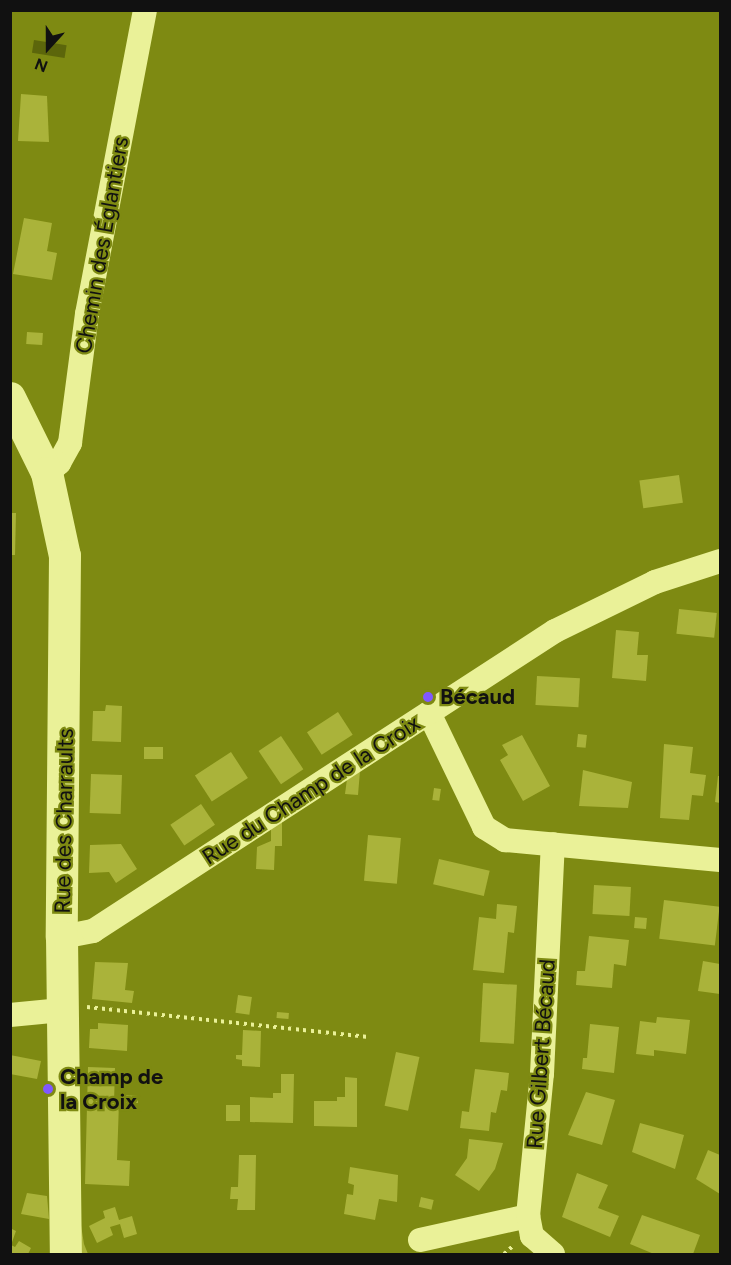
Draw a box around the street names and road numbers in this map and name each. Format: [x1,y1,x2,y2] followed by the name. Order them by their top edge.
[70,135,134,355] street label: Chemin des Églantiers
[197,710,425,870] street label: Rue du Champ de la Croix
[49,728,79,914] street label: Rue des Charraults
[521,958,561,1150] street label: Rue Gilbert Bécaud

